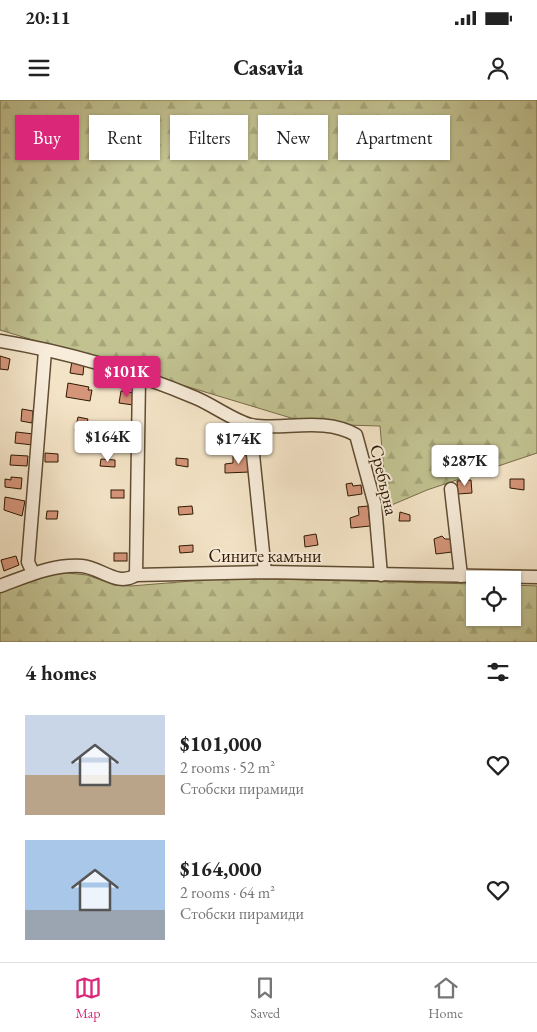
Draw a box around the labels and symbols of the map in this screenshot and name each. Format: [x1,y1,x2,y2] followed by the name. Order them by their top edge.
[92,356,162,398] pin: $101K
[73,420,143,463] pin: $164K
[204,422,274,465] pin: $174K
[365,442,404,518] street label: Сребърна
[430,444,500,487] pin: $287K
[208,544,322,567] street label: Сините камъни

